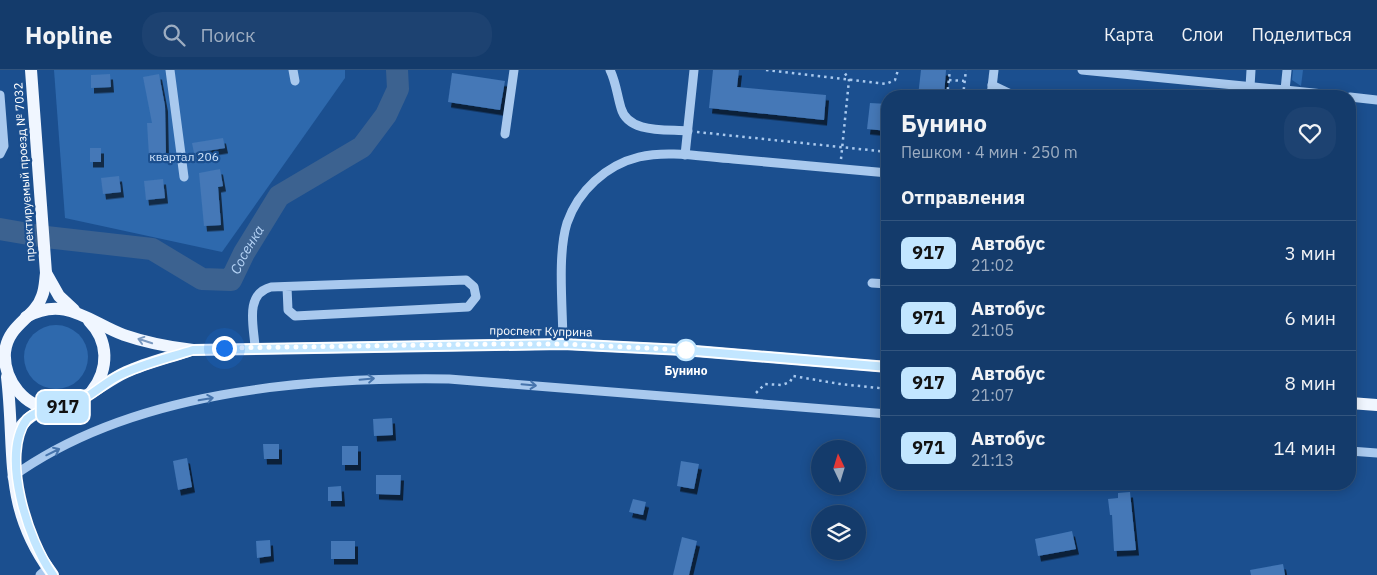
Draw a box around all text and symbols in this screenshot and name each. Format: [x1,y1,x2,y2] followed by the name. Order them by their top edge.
[142,12,492,57] search box
[25,19,112,51] text: Hopline
[160,21,188,49] icon: search
[200,23,255,47] text: Поиск
[1104,23,1154,46] text: Карта
[1182,23,1224,46] text: Слои
[1252,23,1352,46] text: Поделиться
[10,82,38,262] street label: проектируемый проезд № 7032
[901,107,987,139] text: Бунино
[1284,107,1336,159] button: heart
[901,142,1078,162] text: Пешком · 4 мин · 250 m
[149,149,219,164] park label: квартал 206
[901,185,1025,209] text: Отправления
[226,222,268,277] water label: Сосенка
[971,231,1045,255] text: Автобус
[912,241,945,264] text: 917
[1285,241,1336,265] text: 3 мин
[971,255,1014,275] text: 21:02
[971,296,1045,320] text: Автобус
[912,306,945,329] text: 971
[1285,306,1336,330] text: 6 мин
[971,320,1014,340] text: 21:05
[489,323,593,339] street label: проспект Куприна
[137,336,153,346] one-way arrow
[212,336,237,361] your location
[675,339,697,361] marker: Бунино
[971,361,1045,385] text: Автобус
[665,363,708,378] place label: Бунино
[912,371,945,394] text: 917
[1285,371,1336,395] text: 8 мин
[359,374,375,384] one-way arrow
[521,381,537,390] one-way arrow
[971,385,1014,405] text: 21:07
[34,391,92,423] line badge: 917
[198,393,214,403] one-way arrow
[47,395,79,418] text: 917
[971,426,1045,450] text: Автобус
[912,436,945,459] text: 971
[1273,436,1336,460] text: 14 мин
[811,440,866,495] north arrow
[811,440,866,560] map controls
[46,447,61,457] one-way arrow
[971,450,1014,470] text: 21:13
[811,505,866,560] button: layers

